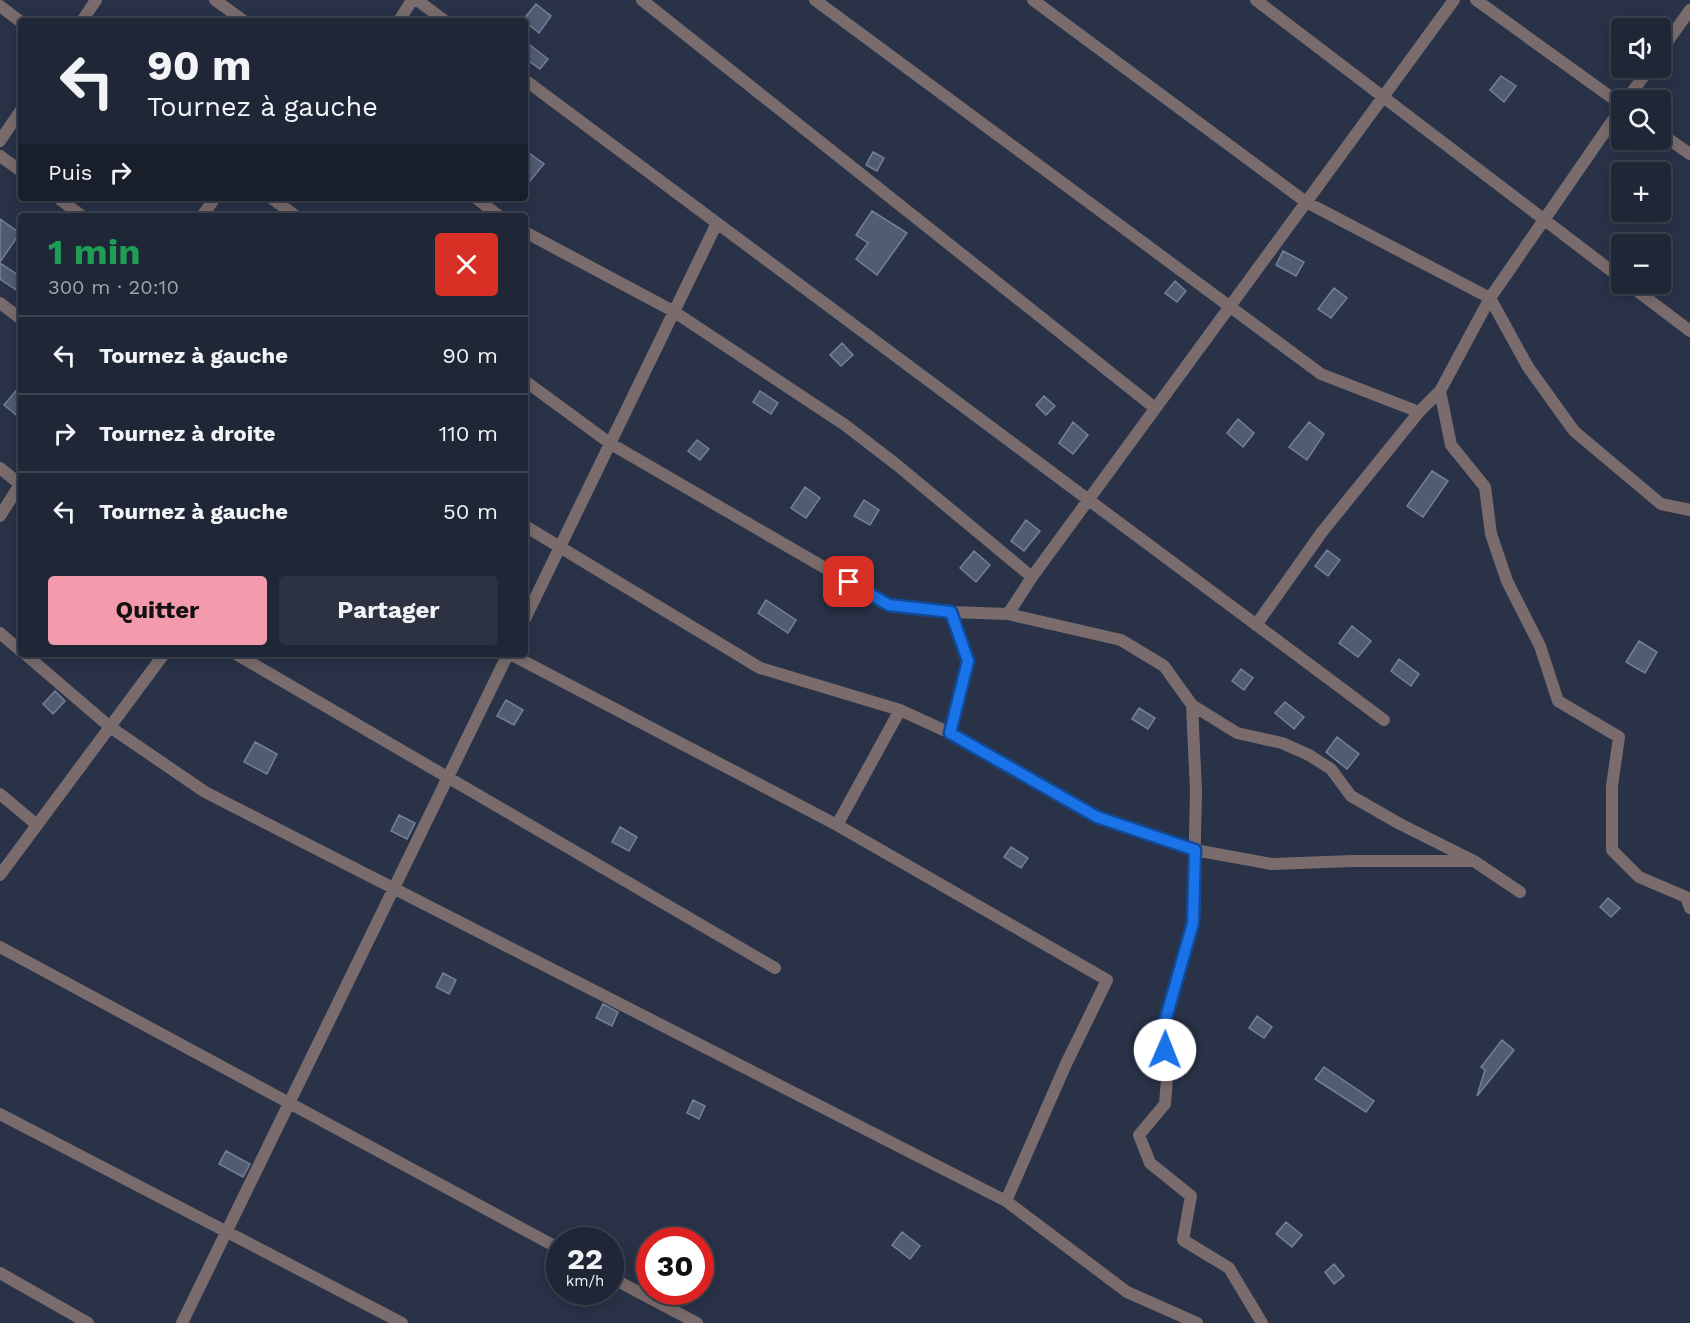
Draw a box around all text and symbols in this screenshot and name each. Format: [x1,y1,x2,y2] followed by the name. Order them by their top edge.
[1611,18,1671,294] map controls
[1611,18,1671,78] button: sound
[147,41,251,90] text: 90 m
[48,42,126,120] icon: left
[1611,90,1671,150] button: search
[147,91,378,123] text: Tournez à gauche
[104,156,137,189] icon: right
[48,160,92,185] text: Puis
[1611,162,1671,222] button: +
[48,231,140,273] text: 1 min
[435,233,498,296] button: close
[1611,234,1671,294] button: −
[48,275,179,299] text: 300 m · 20:10
[48,339,81,372] icon: left
[99,343,288,368] text: Tournez à gauche
[442,343,498,368] text: 90 m
[48,417,81,450] icon: right
[99,421,276,446] text: Tournez à droite
[439,421,498,446] text: 110 m
[48,495,81,528] icon: left
[99,499,288,524] text: Tournez à gauche
[443,499,498,524] text: 50 m
[823,556,874,607] pin
[832,565,865,598] icon: arrive
[48,576,267,645] button: Quitter
[279,576,498,645] button: Partager
[1133,1018,1197,1082] position arrow
[636,1227,714,1305] speed limit sign: 30
[567,1241,603,1276] text: 22
[566,1272,604,1290] text: km/h

